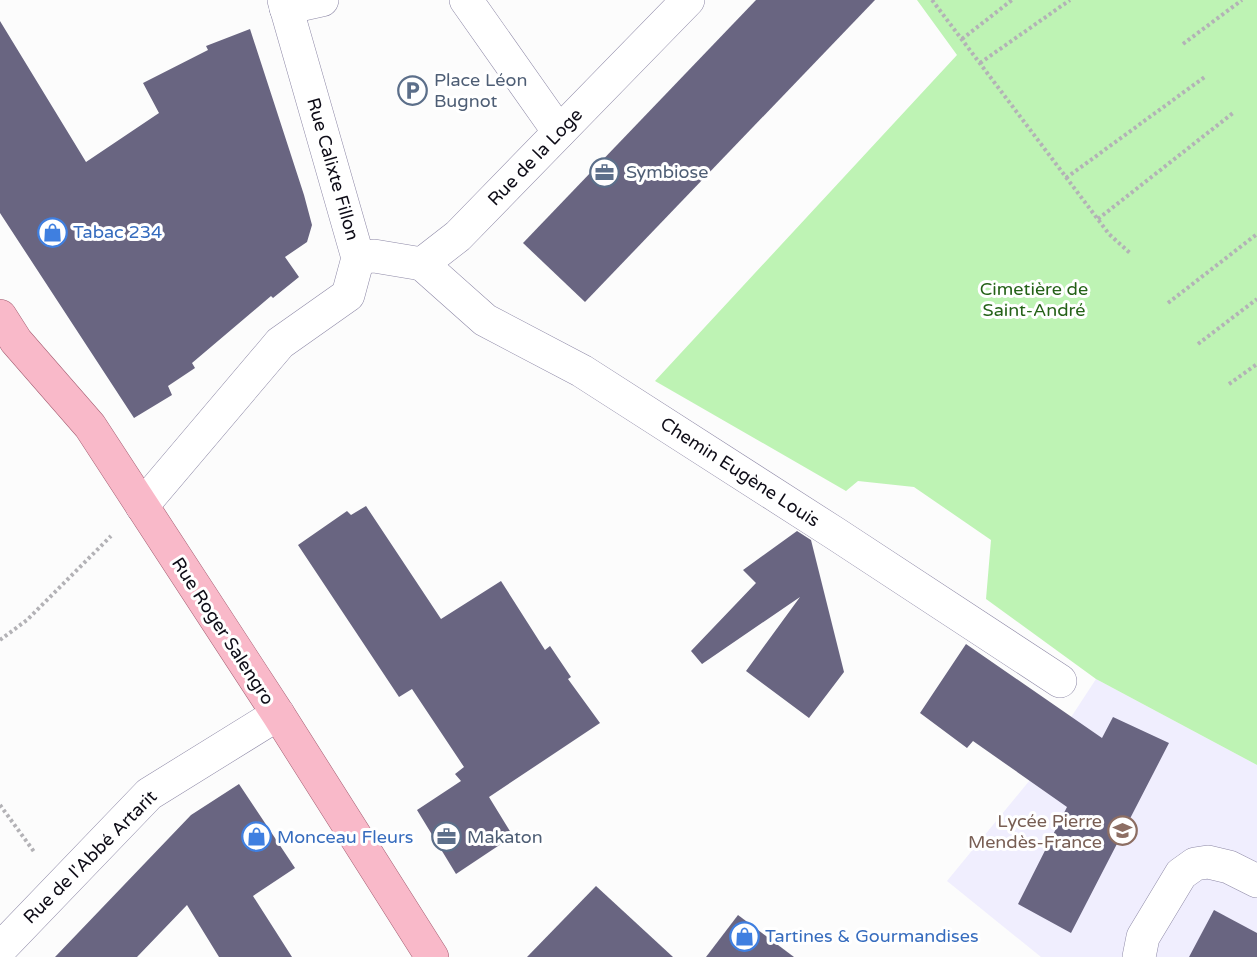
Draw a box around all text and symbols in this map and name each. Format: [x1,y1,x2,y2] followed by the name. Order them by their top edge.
[434,69,527,112] place label: Place Léon Bugnot
[397,74,429,106] parking icon: Place Léon Bugnot
[302,95,364,243] street label: Rue Calixte Fillon
[483,104,587,210] street label: Rue de la Loge
[589,156,621,188] office icon: Symbiose
[626,161,708,183] place label: Symbiose
[36,216,68,248] shop icon: Tabac 234
[73,221,162,243] place label: Tabac 234
[980,278,1088,321] park label: Cimetière de Saint-André
[656,412,824,532] street label: Chemin Eugène Louis
[167,553,279,709] street label: Rue Roger Salengro
[19,786,161,928] street label: Rue de l'Abbé Artarit
[968,810,1102,853] place label: Lycée Pierre Mendès-France
[1107,815,1139,847] school or university icon: Lycée Pierre Mendès-France
[240,821,272,853] shop icon: Monceau Fleurs
[430,821,462,853] office icon: Makaton
[277,826,413,848] place label: Monceau Fleurs
[467,826,543,848] place label: Makaton
[728,920,760,952] shop icon: Tartines & Gourmandises
[765,925,979,947] place label: Tartines & Gourmandises

